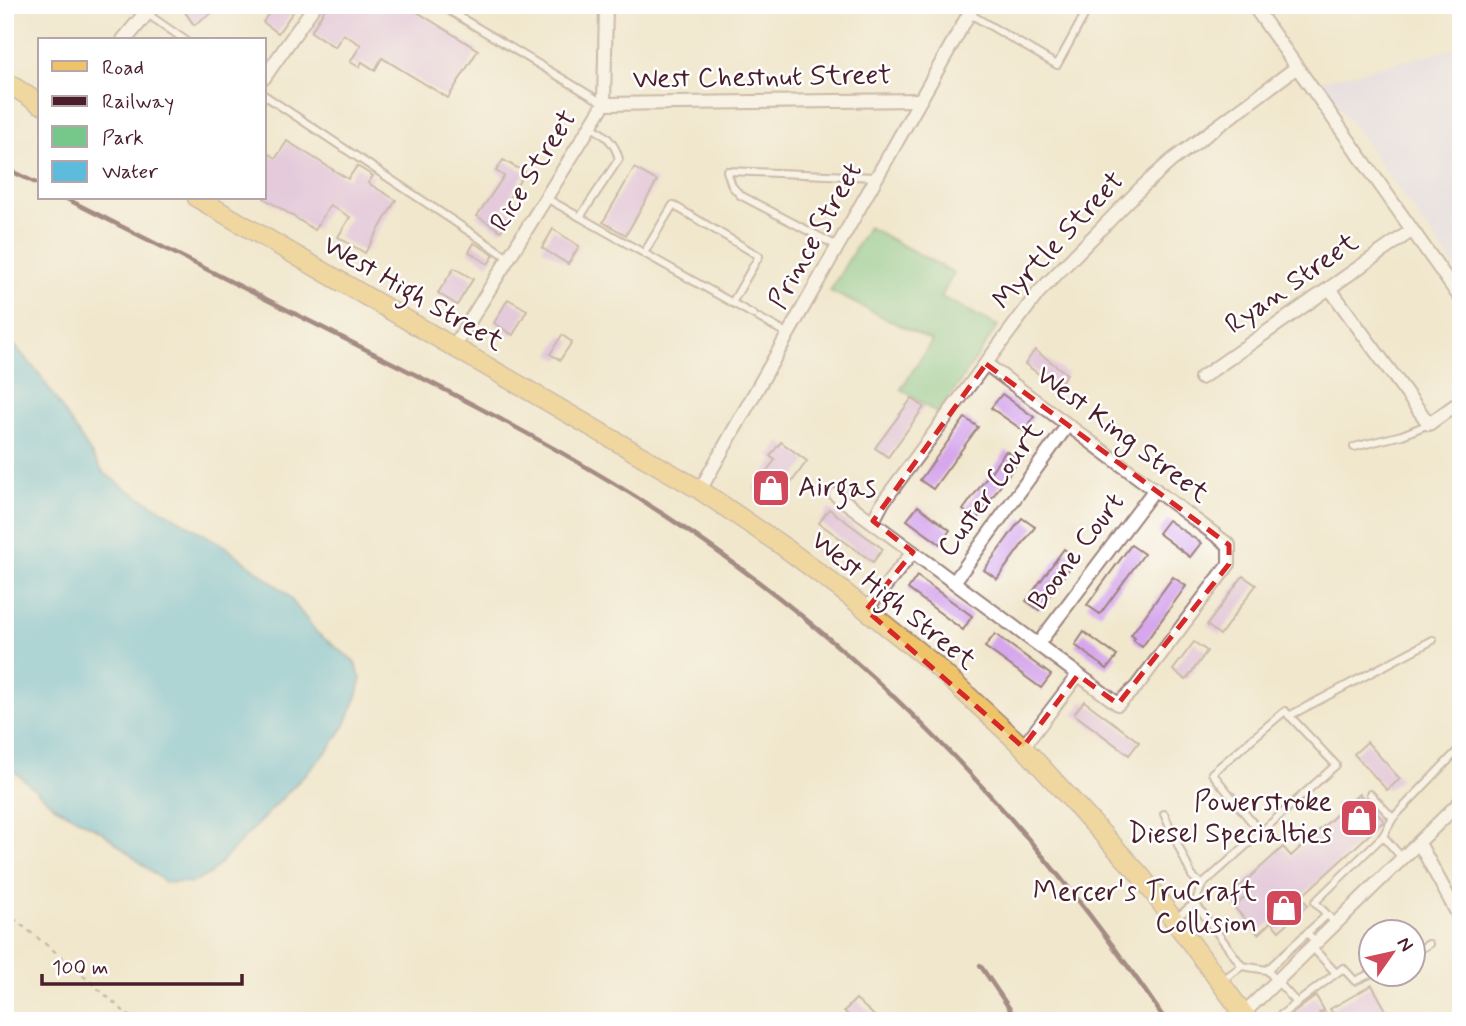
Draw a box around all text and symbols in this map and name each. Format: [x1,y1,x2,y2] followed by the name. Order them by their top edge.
[38,38,266,200] legend
[102,54,144,82] text: Road
[632,57,892,99] street label: West Chestnut Street
[102,88,174,116] text: Railway
[482,103,586,239] street label: Rice Street
[102,124,144,152] text: Park
[760,156,872,316] street label: Prince Street
[102,158,158,186] text: Water
[985,164,1133,318] street label: Myrtle Street
[1218,224,1366,344] street label: Ryan Street
[314,227,511,364] street label: West High Street
[1027,358,1217,514] street label: West King Street
[929,415,1053,565] street label: Custer Court
[750,467,792,509] shop icon: Airgas
[798,470,876,510] place label: Airgas
[1021,486,1133,618] street label: Boone Court
[801,523,984,682] street label: West High Street
[1128,784,1332,853] place label: Powerstroke Diesel Specialties
[1338,797,1380,839] shop icon: Powerstroke Diesel Specialties
[1033,874,1258,943] place label: Mercer's TruCraft Collision
[1263,887,1305,929] shop icon: Mercer's TruCraft Collision
[1358,918,1428,988] north arrow
[1391,932,1419,957] text: N
[42,942,242,986] scale bar
[52,954,108,982] text: 100 m

